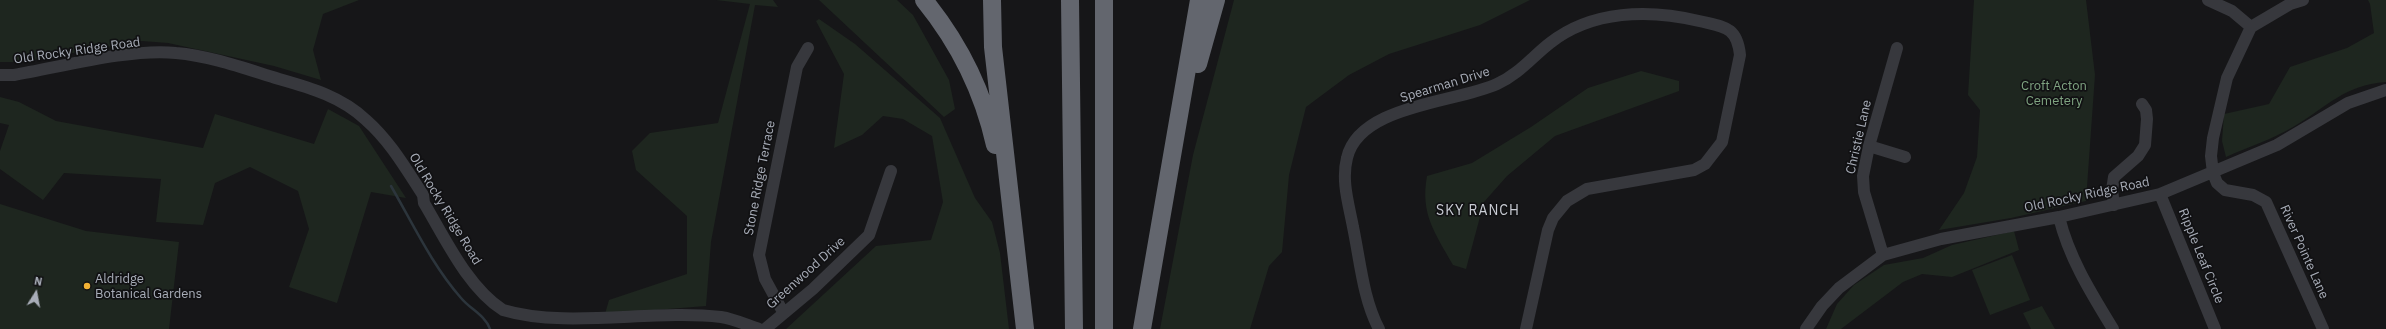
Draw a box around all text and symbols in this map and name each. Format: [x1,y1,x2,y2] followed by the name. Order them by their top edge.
[13,34,141,68] street label: Old Rocky Ridge Road
[1398,64,1492,106] street label: Spearman Drive
[2021,78,2087,109] park label: Croft Acton Cemetery
[1843,98,1875,176] street label: Christie Lane
[741,119,779,237] street label: Stone Ridge Terrace
[405,150,485,268] street label: Old Rocky Ridge Road
[2023,174,2151,216] street label: Old Rocky Ridge Road
[1436,203,1520,219] district label: SKY RANCH
[2276,203,2332,301] street label: River Pointe Lane
[2175,206,2227,306] street label: Ripple Leaf Circle
[763,234,849,312] street label: Greenwood Drive
[95,271,202,302] place label: Aldridge Botanical Gardens
[16,273,56,313] north arrow
[33,274,44,289] text: N
[82,281,92,291] marker: Aldridge Botanical Gardens

